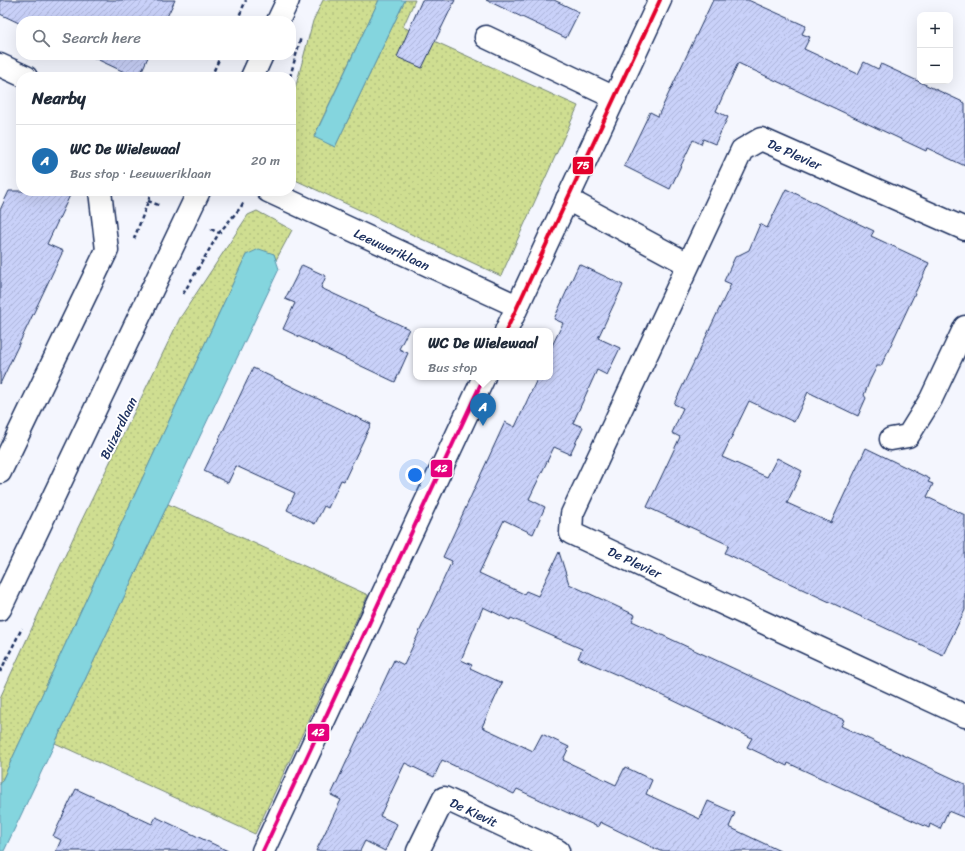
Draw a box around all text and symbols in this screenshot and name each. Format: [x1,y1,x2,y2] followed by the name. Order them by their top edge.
[917,12,953,84] map controls
[917,12,953,48] button: +
[16,16,296,60] search box
[62,25,141,51] text: Search here
[30,27,52,49] icon: search
[917,48,953,84] button: −
[32,83,86,113] text: Nearby
[764,132,826,177] street label: De Plevier
[70,136,180,162] text: WC De Wielewaal
[41,149,49,172] text: A
[251,149,280,172] text: 20 m
[572,156,594,175] line badge: 75
[576,156,590,175] text: 75
[70,162,211,185] text: Bus stop · Leeuweriklaan
[350,222,434,277] street label: Leeuweriklaan
[413,328,553,380] popup
[428,330,538,356] text: WC De Wielewaal
[428,356,477,379] text: Bus stop
[93,393,144,463] street label: Buizerdlaan
[470,393,496,426] pin: A
[430,459,453,478] line badge: 42
[433,459,448,478] text: 42
[405,465,425,485] your location
[604,540,666,585] street label: De Plevier
[307,723,330,742] line badge: 42
[310,723,325,742] text: 42
[446,791,502,834] street label: De Kievit

